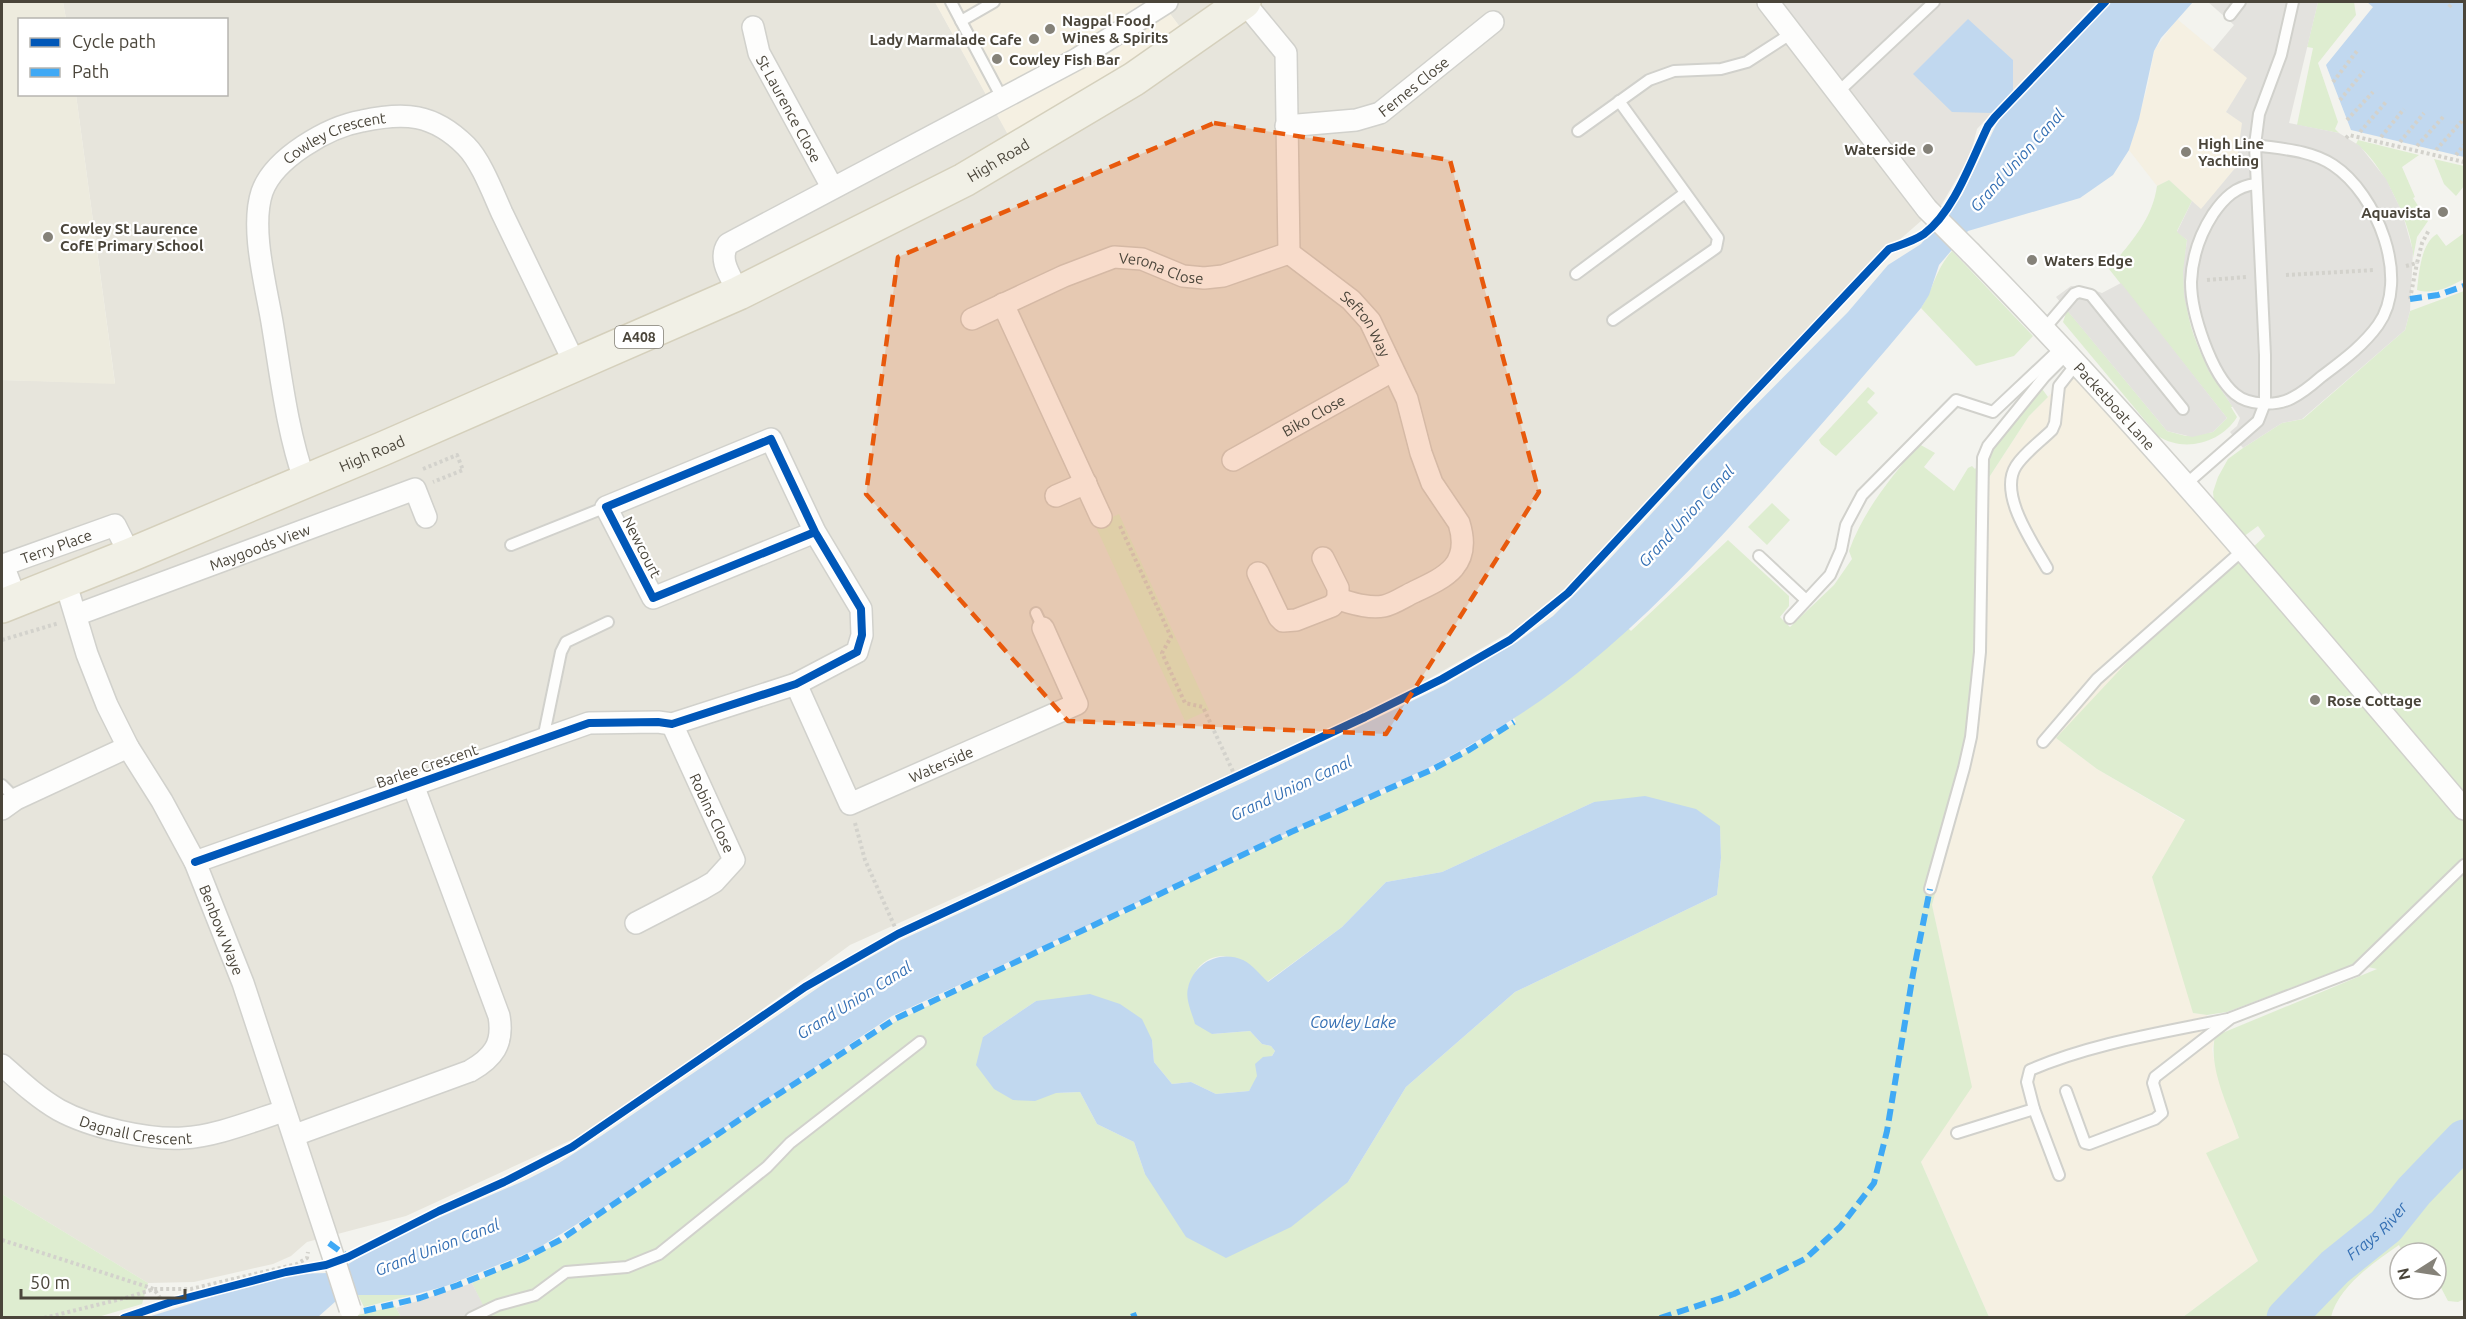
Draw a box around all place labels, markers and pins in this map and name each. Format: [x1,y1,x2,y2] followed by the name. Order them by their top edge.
[1062,12,1168,46] place label: Nagpal Food, Wines & Spirits
[1043,22,1057,36] marker: Nagpal Food, Wines & Spirits
[870,31,1022,48] place label: Lady Marmalade Cafe
[1027,32,1041,46] marker: Lady Marmalade Cafe
[1009,51,1121,68] place label: Cowley Fish Bar
[990,52,1004,66] marker: Cowley Fish Bar
[2198,135,2264,169] place label: High Line Yachting
[1844,141,1916,158] place label: Waterside
[1921,142,1935,156] marker: Waterside
[2179,145,2193,159] marker: High Line Yachting
[2361,204,2431,221] place label: Aquavista
[2436,205,2450,219] marker: Aquavista
[60,220,204,254] place label: Cowley St Laurence CofE Primary School
[41,230,55,244] marker: Cowley St Laurence CofE Primary School
[2044,252,2133,269] place label: Waters Edge
[2025,253,2039,267] marker: Waters Edge
[2327,692,2422,709] place label: Rose Cottage
[2308,693,2322,707] marker: Rose Cottage

